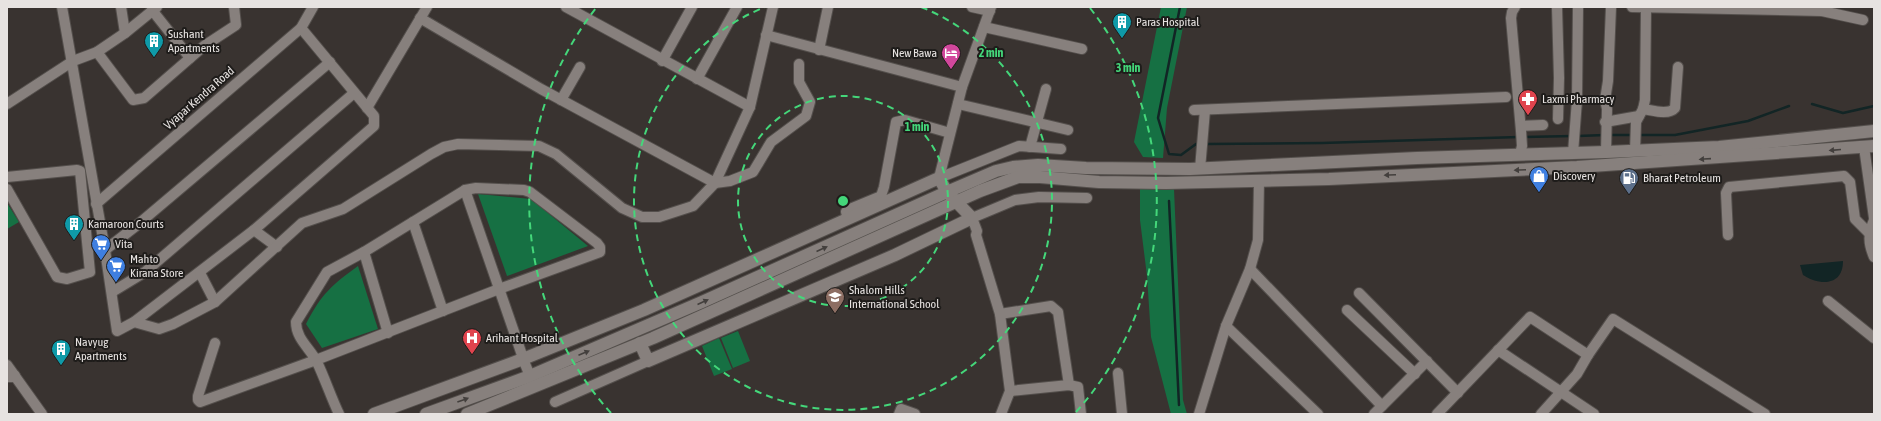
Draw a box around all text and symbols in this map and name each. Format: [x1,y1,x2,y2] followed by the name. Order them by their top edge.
[1111,11,1133,39] building icon: Paras Hospital
[1136,15,1200,29] place label: Paras Hospital
[168,27,220,55] place label: Sushant Apartments
[143,30,165,58] building icon: Sushant Apartments
[940,42,962,70] hotel icon: New Bawa
[892,46,937,60] place label: New Bawa
[979,46,1003,60] text: 2 min
[1116,61,1140,75] text: 3 min
[161,64,237,132] street label: Vyapar Kendra Road
[1517,88,1539,116] pharmacy icon: Laxmi Pharmacy
[1542,92,1615,106] place label: Laxmi Pharmacy
[905,120,929,134] text: 1 min
[1829,146,1841,153] one-way arrow
[1699,156,1711,163] one-way arrow
[1528,165,1550,193] shop icon: Discovery
[1514,167,1526,174] one-way arrow
[1618,167,1640,195] fuel station icon: Bharat Petroleum
[1553,169,1595,183] place label: Discovery
[1643,171,1721,185] place label: Bharat Petroleum
[1384,172,1396,179] one-way arrow
[836,194,850,208] centre of rings
[63,213,85,241] building icon: Kamaroon Courts
[88,217,164,231] place label: Kamaroon Courts
[90,233,112,261] supermarket icon: Vita
[115,237,133,251] place label: Vita
[817,246,828,252] one-way arrow
[130,252,184,280] place label: Mahto Kirana Store
[105,255,127,283] supermarket icon: Mahto Kirana Store
[849,283,940,311] place label: Shalom Hills International School
[824,286,846,314] school or university icon: Shalom Hills International School
[698,299,709,305] one-way arrow
[461,327,483,355] hospital icon: Arihant Hospital
[486,331,559,345] place label: Arihant Hospital
[75,335,127,363] place label: Navyug Apartments
[50,338,72,366] building icon: Navyug Apartments
[578,349,590,355] one-way arrow
[457,397,469,403] one-way arrow

